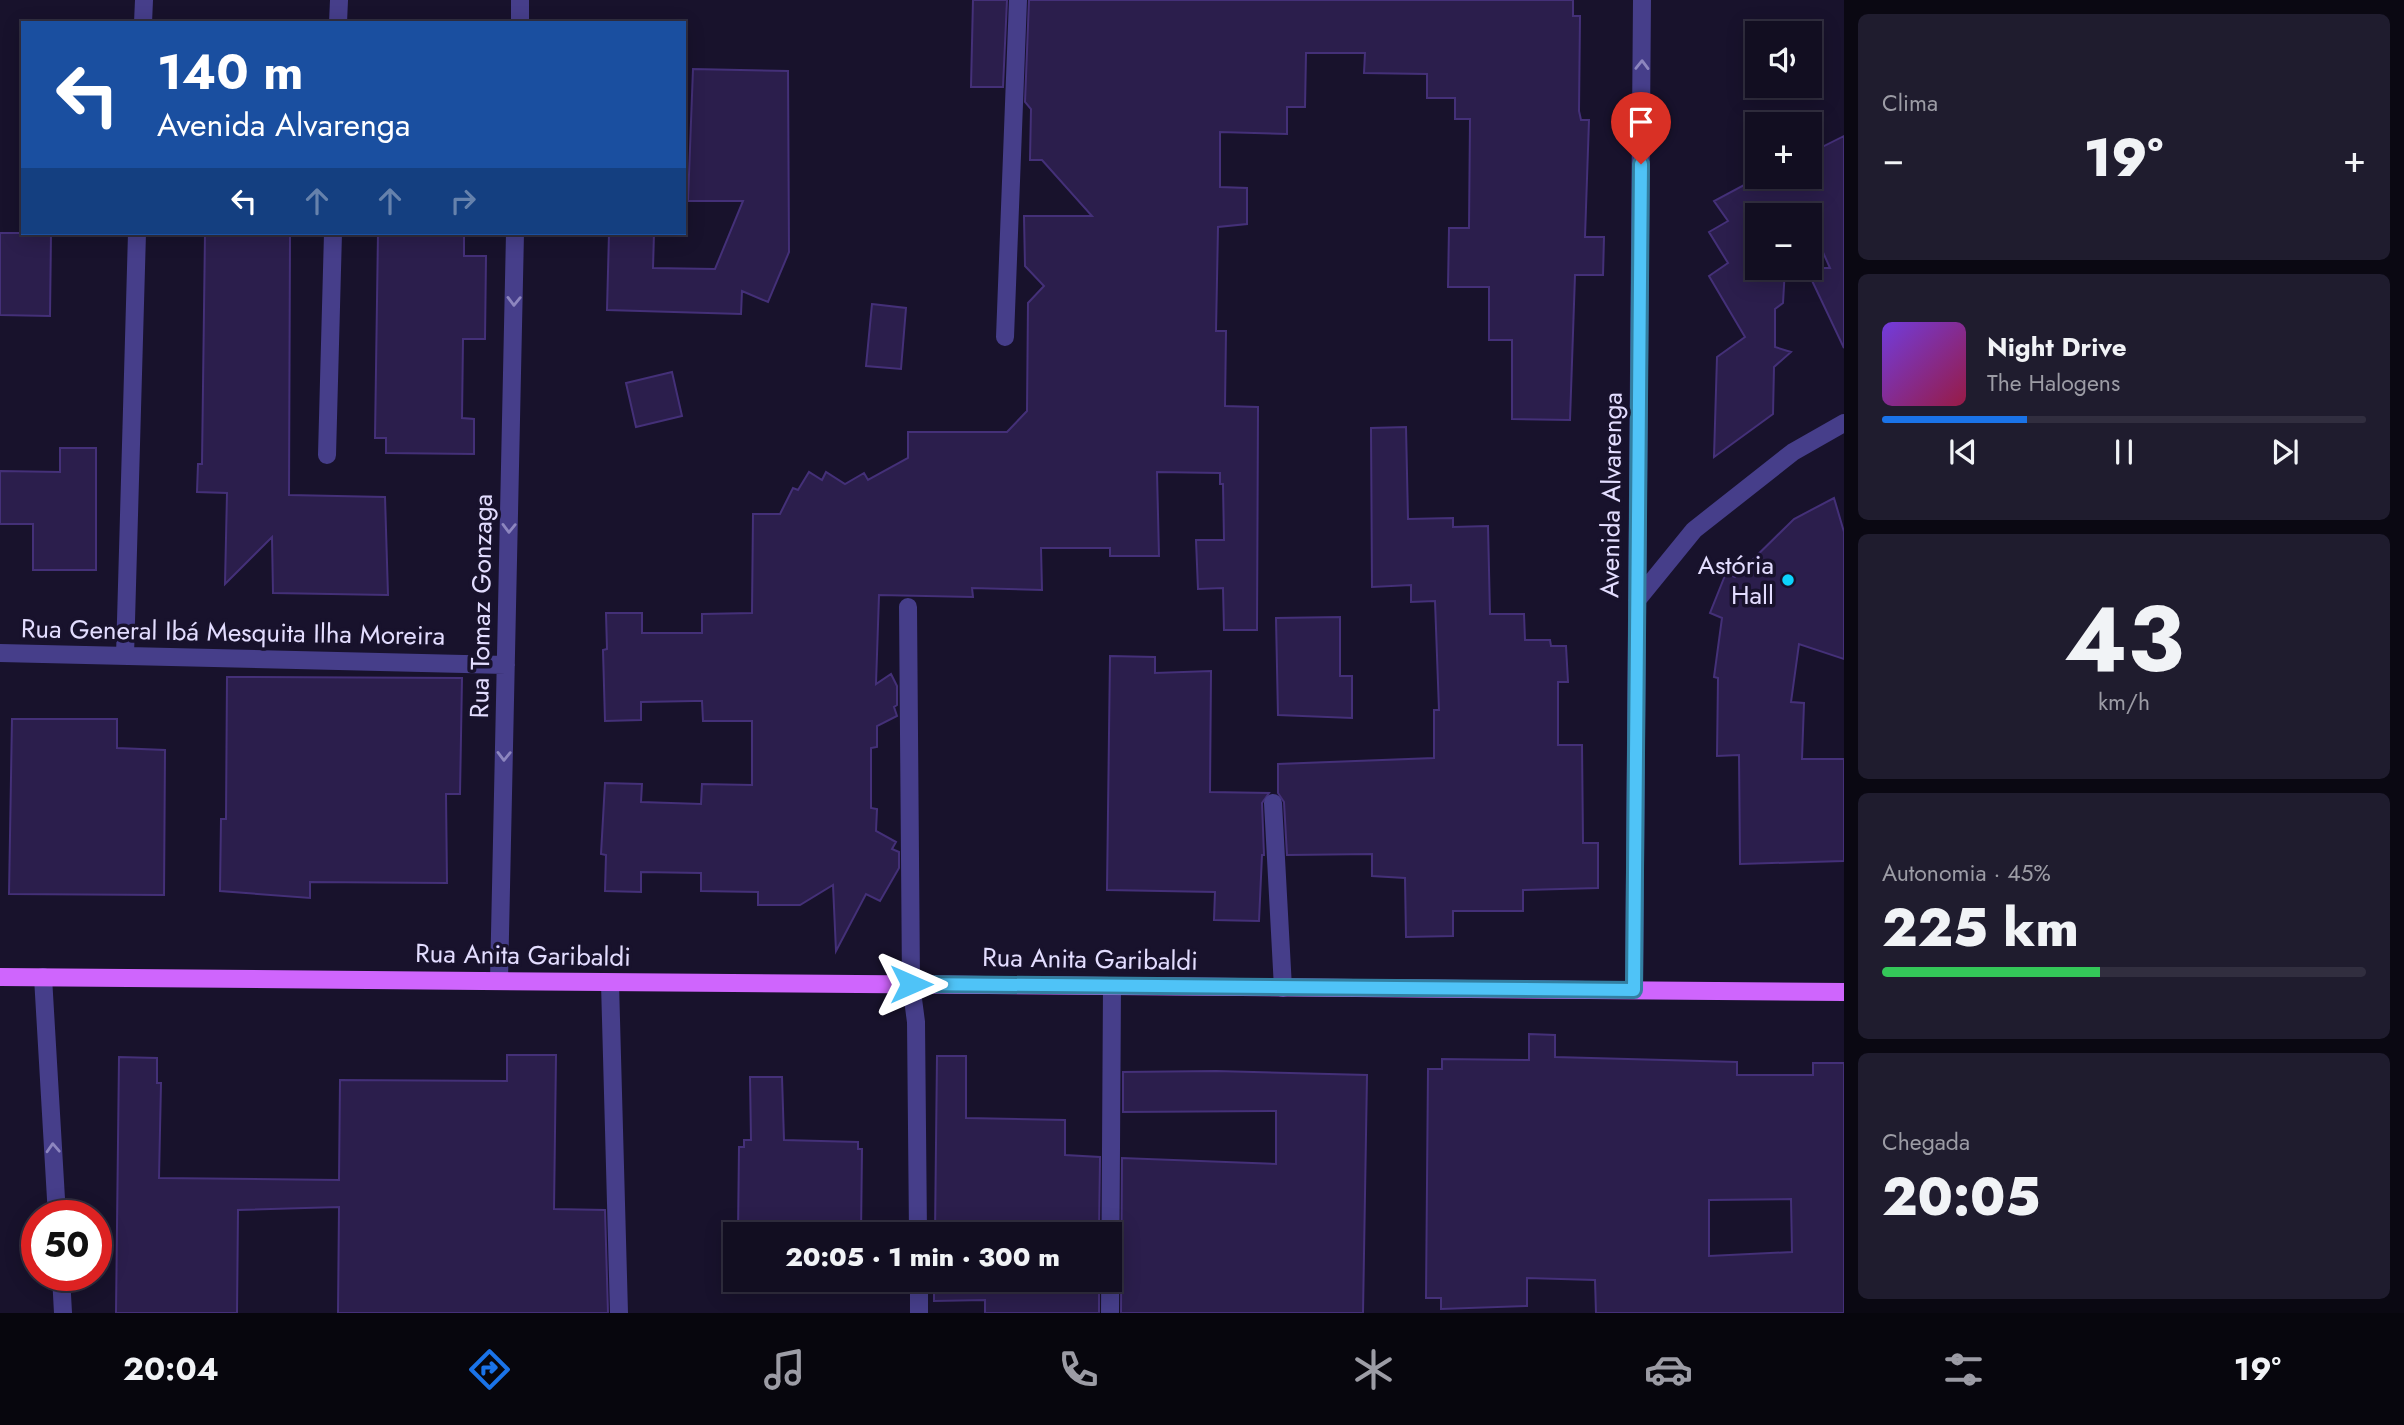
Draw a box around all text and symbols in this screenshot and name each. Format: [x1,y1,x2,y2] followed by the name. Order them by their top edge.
[1745,21,1822,280] map controls
[1745,21,1822,98] button: sound
[157,37,303,107] text: 140 m
[42,49,133,140] icon: left
[1634,59,1649,70] one-way arrow
[1882,86,1938,120] text: Clima
[1611,92,1671,164] pin
[157,102,410,148] text: Avenida Alvarenga
[1622,103,1660,141] icon: arrive
[1745,112,1822,189] button: +
[2084,120,2163,196] text: 19°
[1882,131,1904,186] text: −
[2343,131,2366,186] text: +
[225,182,263,220] icon: left
[298,182,336,220] icon: ahead
[371,182,409,220] icon: ahead
[444,182,482,220] icon: right
[1745,203,1822,280] button: −
[506,296,521,307] one-way arrow
[1987,328,2127,366] text: Night Drive
[1987,366,2120,400] text: The Halogens
[1590,392,1632,598] street label: Avenida Alvarenga
[1944,433,1982,471] icon: previous
[2105,433,2143,471] icon: pause
[2266,433,2304,471] icon: next
[460,493,502,719] street label: Rua Tomaz Gonzaga
[501,523,516,534] one-way arrow
[1698,546,1774,614] place label: Astória Hall
[1780,572,1796,588] marker: Astória Hall
[2064,574,2184,705] text: 43
[21,609,445,655] street label: Rua General Ibá Mesquita Ilha Moreira
[2098,685,2150,719] text: km/h
[496,751,511,762] one-way arrow
[1882,856,2051,890] text: Autonomia · 45%
[1882,890,2079,966] text: 225 km
[415,934,631,976] street label: Rua Anita Garibaldi
[982,938,1198,980] street label: Rua Anita Garibaldi
[874,947,948,1021] position arrow
[1882,1125,1970,1159] text: Chegada
[46,1142,61,1153] one-way arrow
[1882,1159,2040,1235] text: 20:05
[21,1200,112,1291] speed limit sign: 50
[785,1238,1060,1276] text: 20:05 · 1 min · 300 m
[465,1345,514,1394] icon: directions
[760,1345,809,1394] icon: music
[1054,1345,1103,1394] icon: phone
[1349,1345,1398,1394] icon: climate
[1644,1345,1693,1394] icon: car
[1939,1345,1988,1394] icon: filters
[123,1346,219,1392] text: 20:04
[2234,1346,2281,1392] text: 19°

